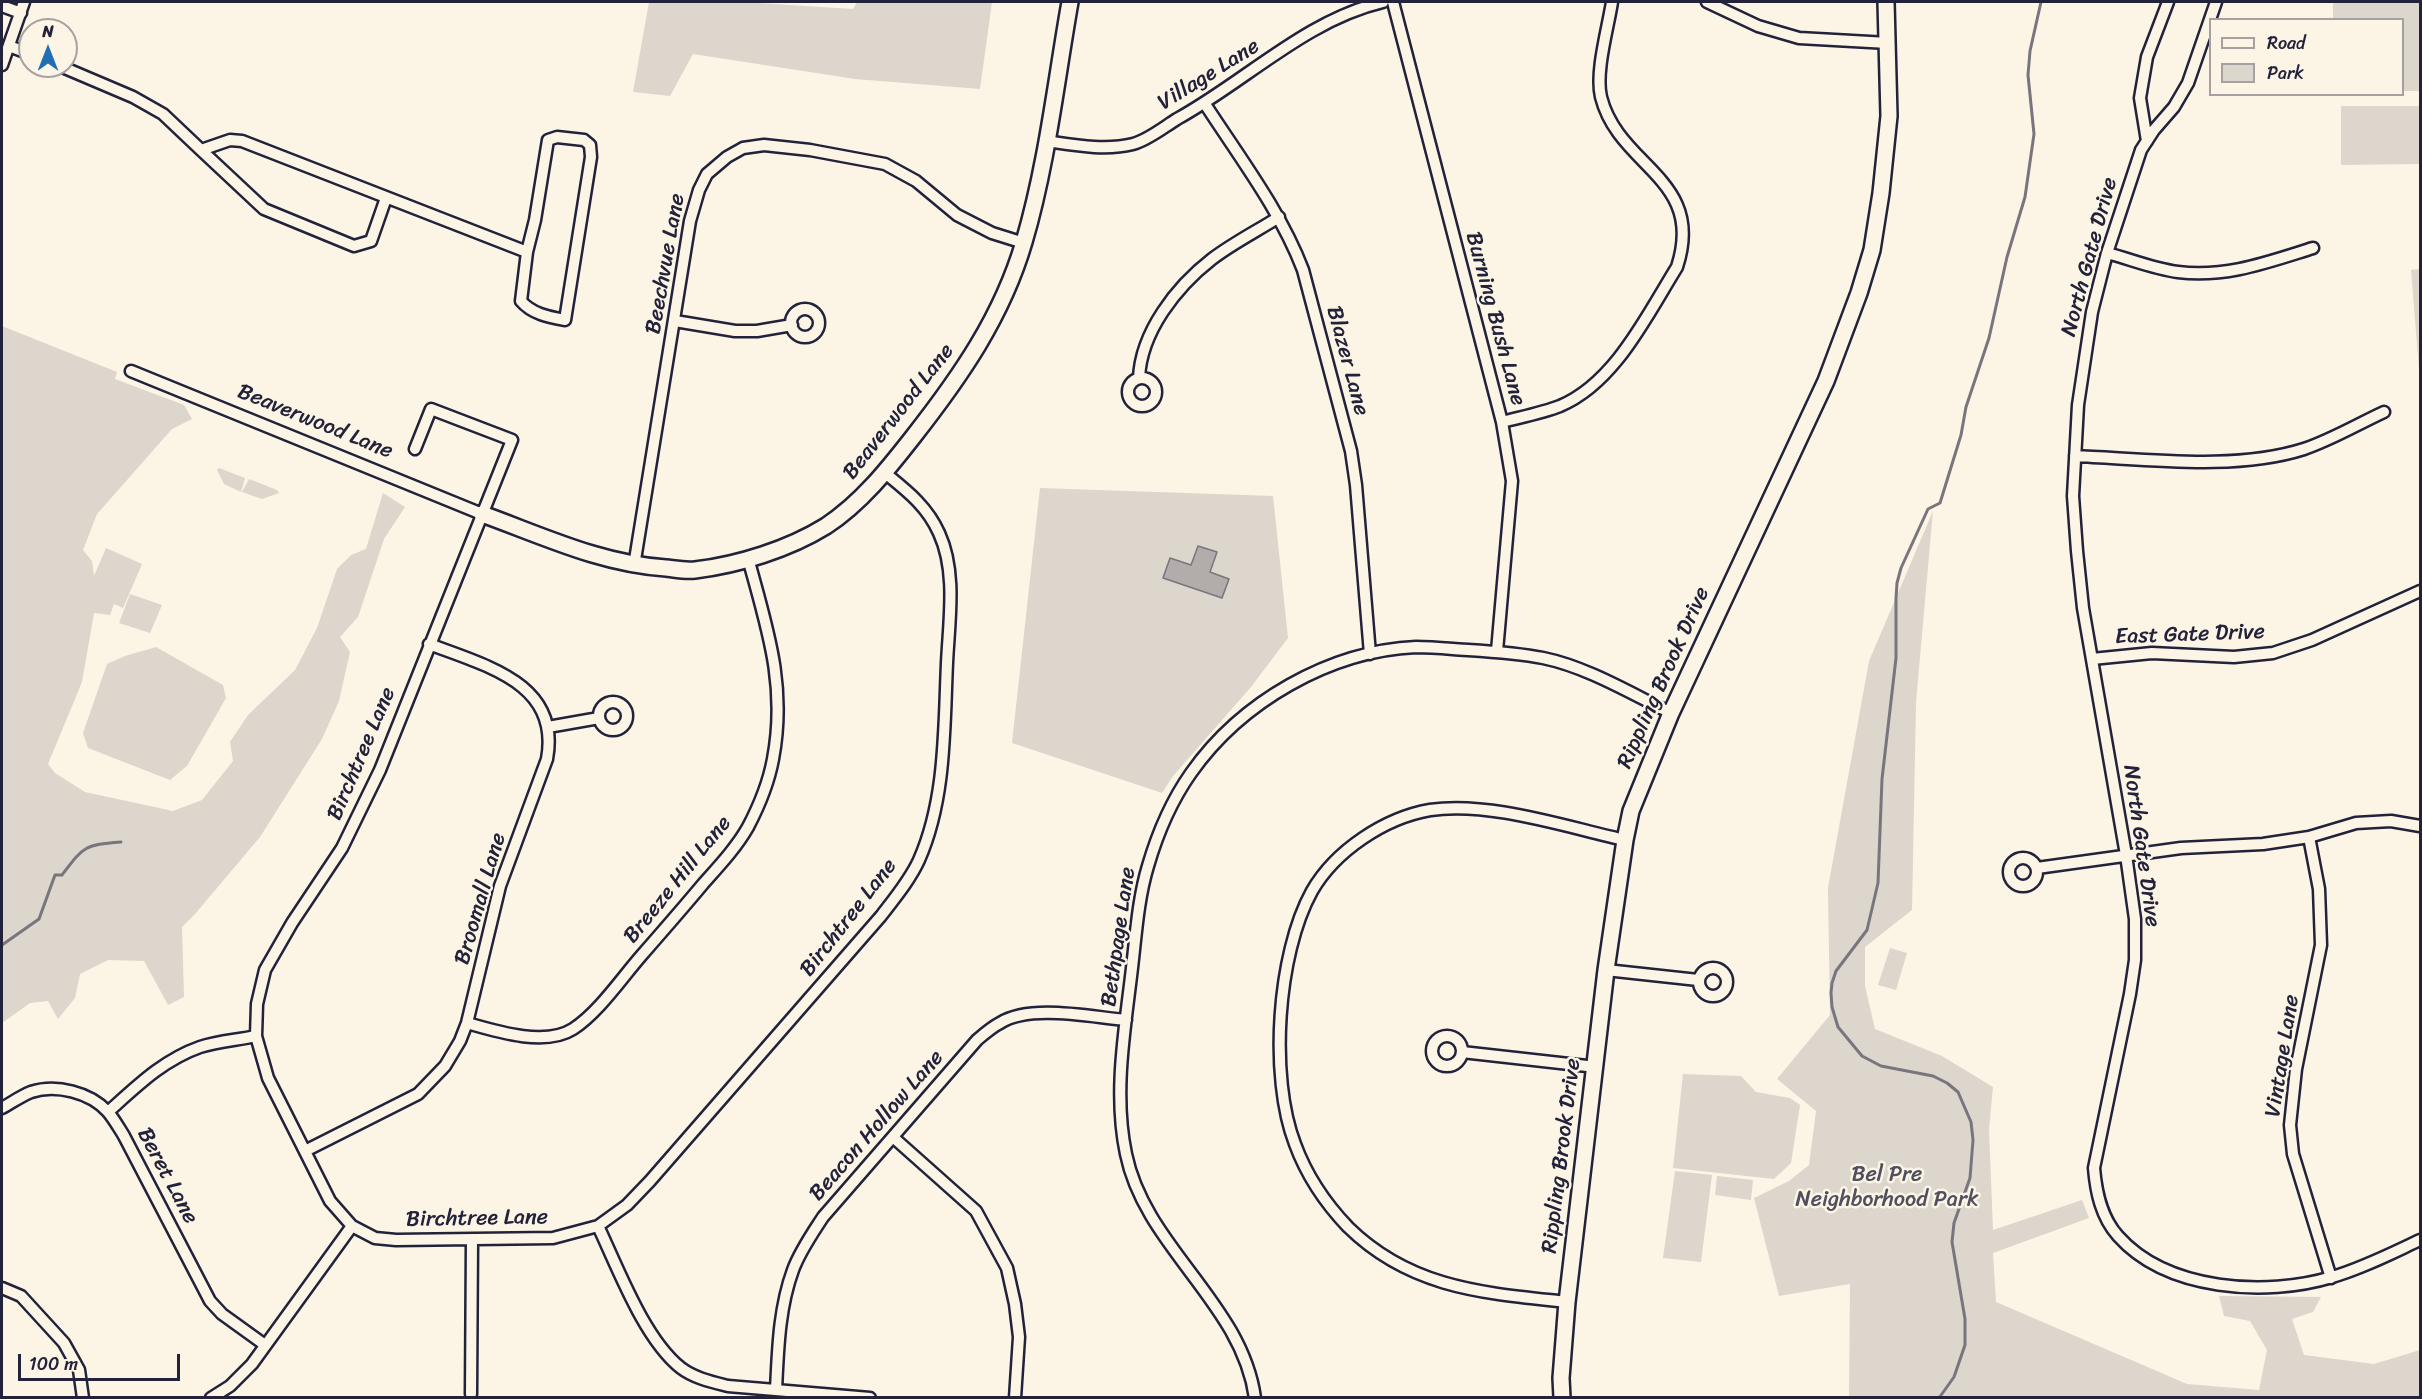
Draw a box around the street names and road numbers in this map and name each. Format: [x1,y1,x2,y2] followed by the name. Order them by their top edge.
[1153,33,1265,117] street label: Village Lane
[2056,175,2124,339] street label: North Gate Drive
[641,192,691,336] street label: Beechvue Lane
[1459,229,1531,409] street label: Burning Bush Lane
[1320,303,1374,419] street label: Blazer Lane
[838,339,960,485] street label: Beaverwood Lane
[233,379,397,465] street label: Beaverwood Lane
[1612,583,1716,773] street label: Rippling Brook Drive
[2115,619,2265,651] street label: East Gate Drive
[322,683,402,825] street label: Birchtree Lane
[2117,763,2165,929] street label: North Gate Drive
[618,811,738,949] street label: Breeze Hill Lane
[450,830,512,968] street label: Broomall Lane
[795,854,903,982] street label: Birchtree Lane
[1096,865,1142,1009] street label: Bethpage Lane
[2260,993,2306,1119] street label: Vintage Lane
[804,1045,950,1207] street label: Beacon Hollow Lane
[1537,1057,1587,1255] street label: Rippling Brook Drive
[131,1123,203,1229] street label: Beret Lane
[406,1205,548,1233] street label: Birchtree Lane

